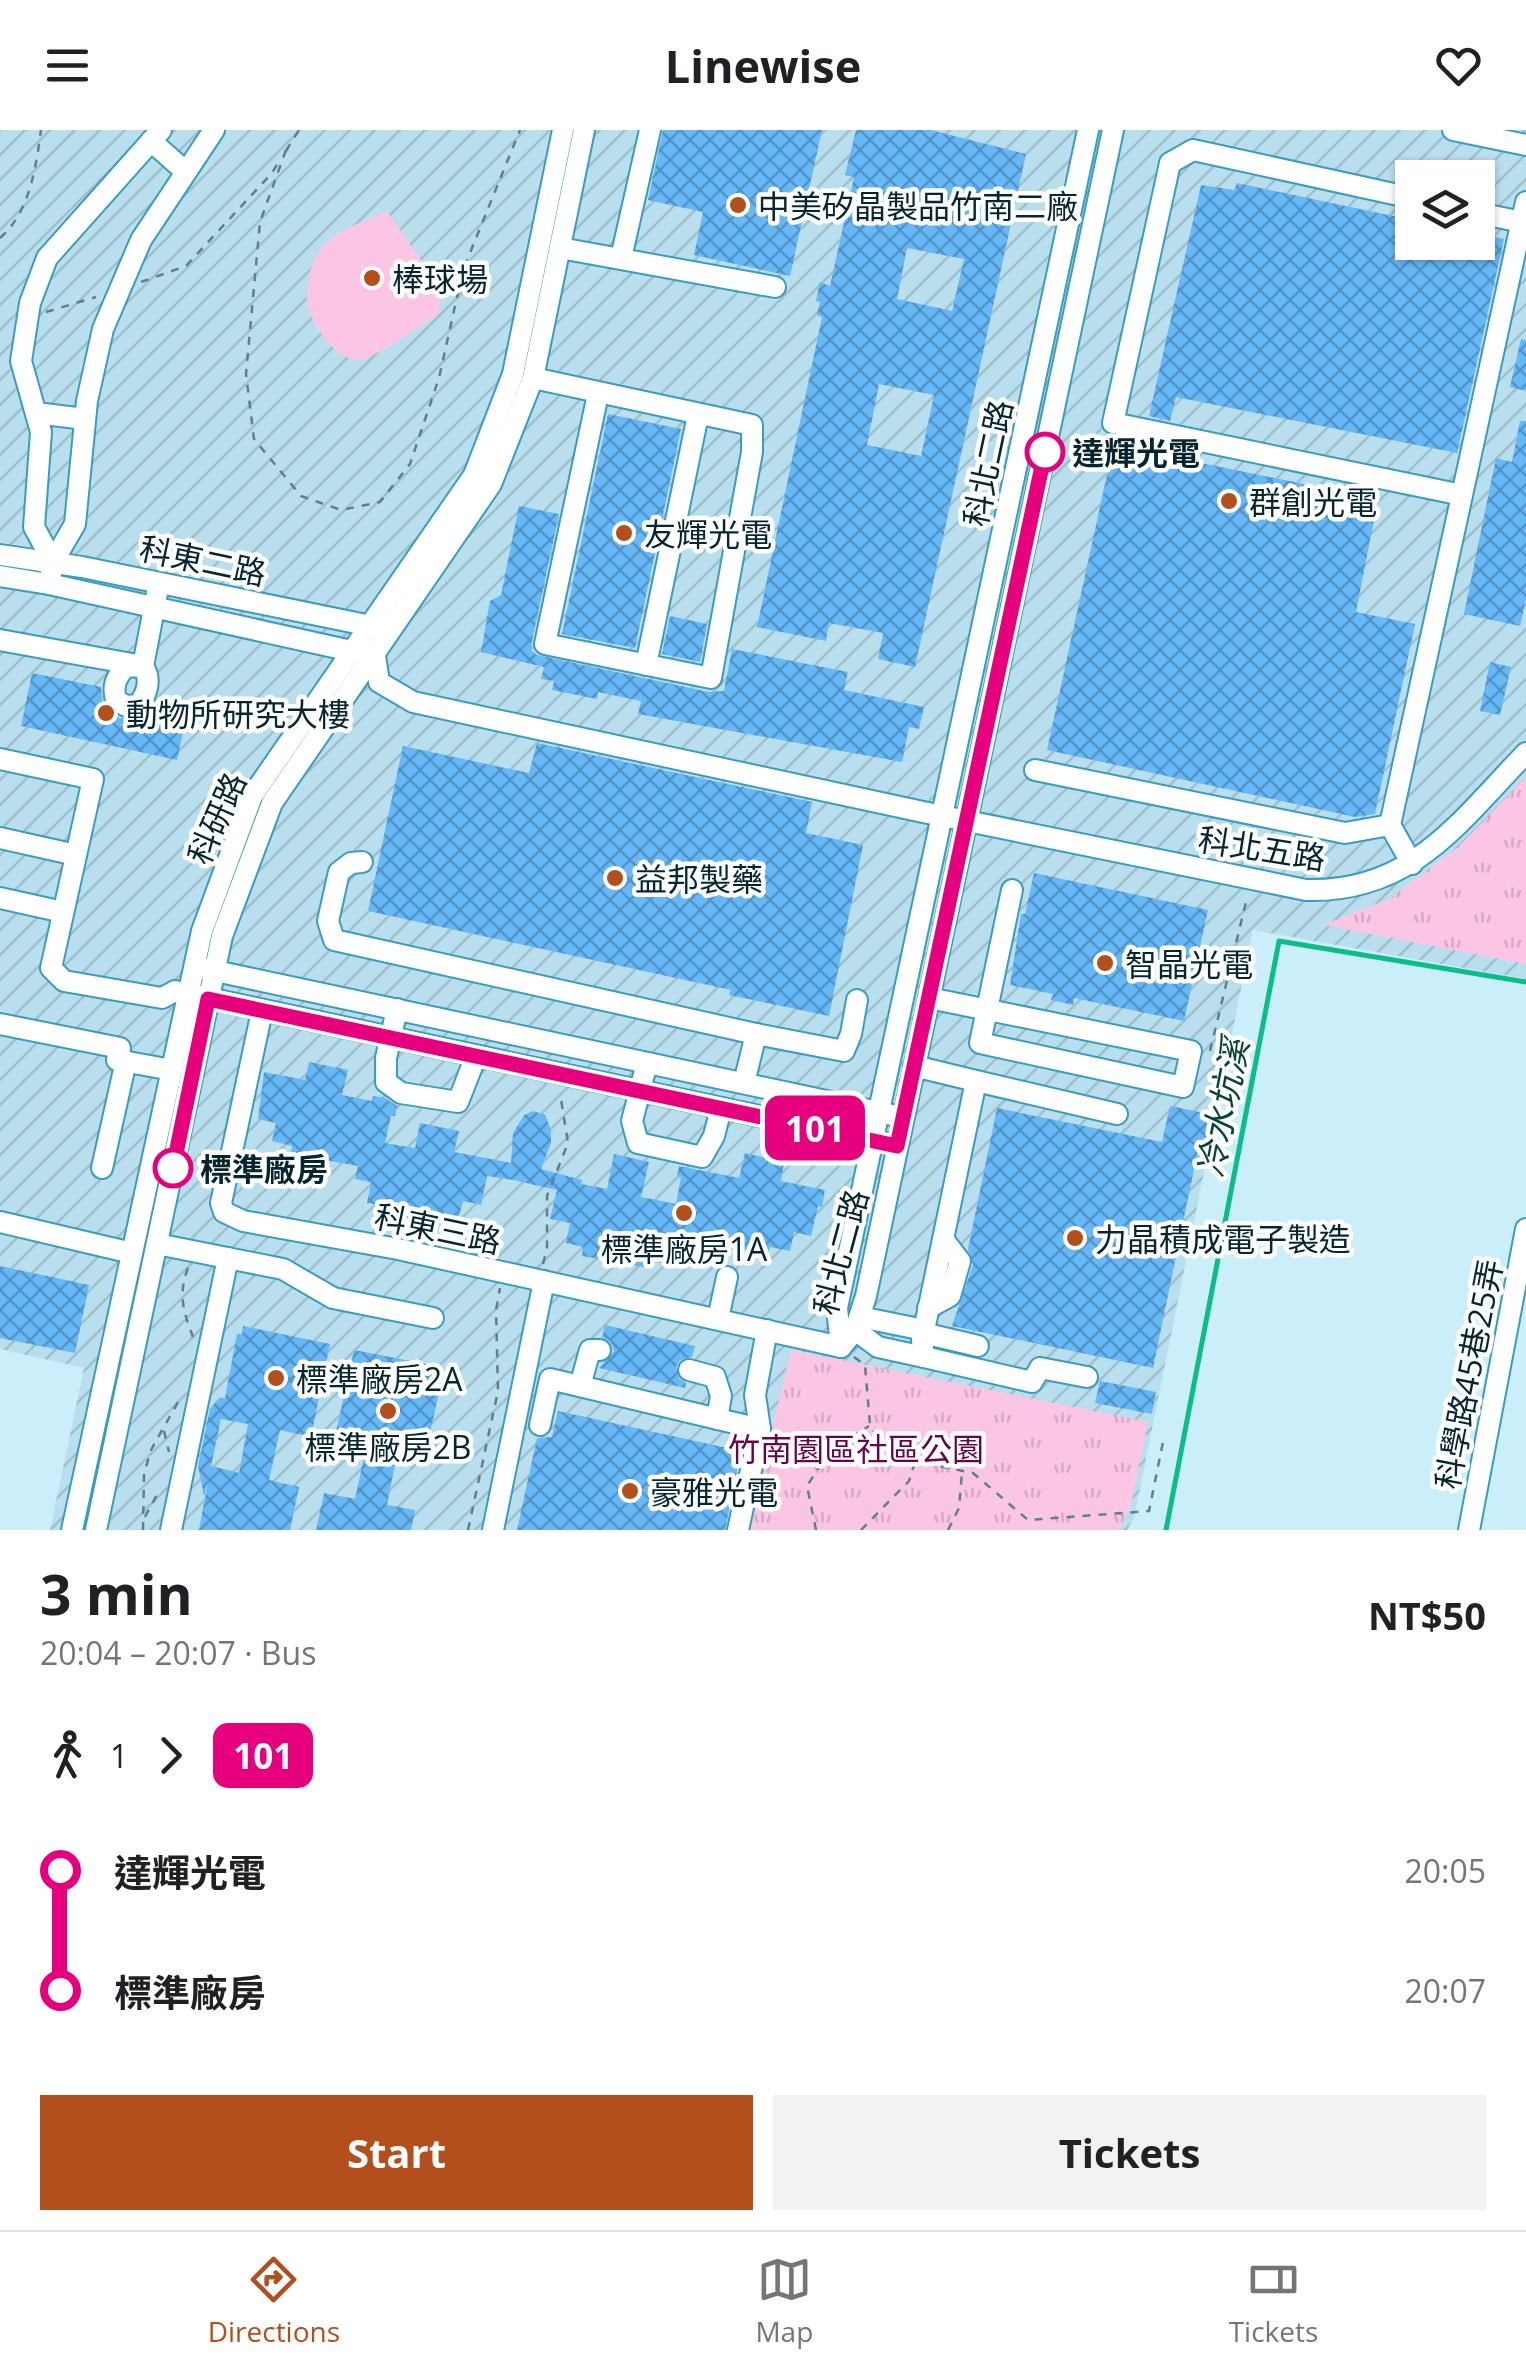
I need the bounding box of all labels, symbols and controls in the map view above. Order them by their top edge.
text: Linewise [665,35,861,96]
icon: menu [40,38,95,93]
icon: heart [1431,38,1486,93]
map controls [1395,160,1495,260]
button: layers [1395,160,1495,260]
place label: 中美矽晶製品竹南二廠 [758,184,1078,227]
marker: 中美矽晶製品竹南二廠 [727,194,749,216]
place label: 棒球場 [392,257,488,300]
marker: 棒球場 [361,267,383,289]
street label: 科北二路 [953,396,1021,530]
place label: 達輝光電 [1072,431,1200,474]
marker: 達輝光電 [1026,433,1064,471]
place label: 群創光電 [1249,480,1377,523]
marker: 群創光電 [1218,490,1240,512]
place label: 友輝光電 [644,512,772,555]
marker: 友輝光電 [613,522,635,544]
street label: 科東二路 [136,526,270,594]
place label: 動物所研究大樓 [126,692,350,735]
marker: 動物所研究大樓 [95,702,117,724]
street label: 科研路 [177,765,255,871]
street label: 科北五路 [1195,817,1329,879]
place label: 益邦製藥 [635,857,763,900]
marker: 益邦製藥 [604,867,626,889]
place label: 智晶光電 [1125,942,1253,985]
marker: 智晶光電 [1094,952,1116,974]
water label: 冷水坑溪 [1186,1030,1259,1181]
line badge: 101 [758,1096,872,1160]
text: 101 [785,1105,845,1152]
place label: 標準廠房 [200,1147,328,1190]
marker: 標準廠房 [154,1149,192,1187]
street label: 科北二路 [803,1185,877,1319]
street label: 科東三路 [371,1194,505,1262]
marker: 標準廠房1A [673,1202,695,1224]
place label: 力晶積成電子製造 [1095,1217,1351,1260]
place label: 標準廠房1A [601,1227,768,1270]
marker: 力晶積成電子製造 [1064,1227,1086,1249]
street label: 科學路45巷25弄 [1425,1255,1511,1493]
place label: 標準廠房2A [296,1357,463,1400]
marker: 標準廠房2A [265,1367,287,1389]
marker: 標準廠房2B [377,1400,399,1422]
place label: 標準廠房2B [305,1425,471,1468]
park label: 竹南園區社區公園 [728,1427,984,1470]
place label: 豪雅光電 [650,1470,778,1513]
marker: 豪雅光電 [619,1480,641,1502]
text: 3 min [40,1556,193,1631]
text: NT$50 [1368,1589,1486,1641]
text: 20:04 – 20:07 · Bus [40,1631,316,1674]
icon: walk [40,1728,95,1783]
icon: forward [143,1728,198,1783]
text: 101 [233,1732,293,1779]
text: 1 [110,1734,128,1777]
text: 達輝光電 [114,1846,266,1898]
text: 20:05 [1404,1849,1486,1892]
text: 標準廠房 [114,1966,266,2018]
text: 20:07 [1404,1969,1486,2012]
button: Start [40,2095,753,2210]
button: Tickets [773,2095,1486,2210]
tab: Directions [208,2252,340,2350]
tab: Map [755,2252,813,2350]
tab: Tickets [1229,2252,1318,2350]

